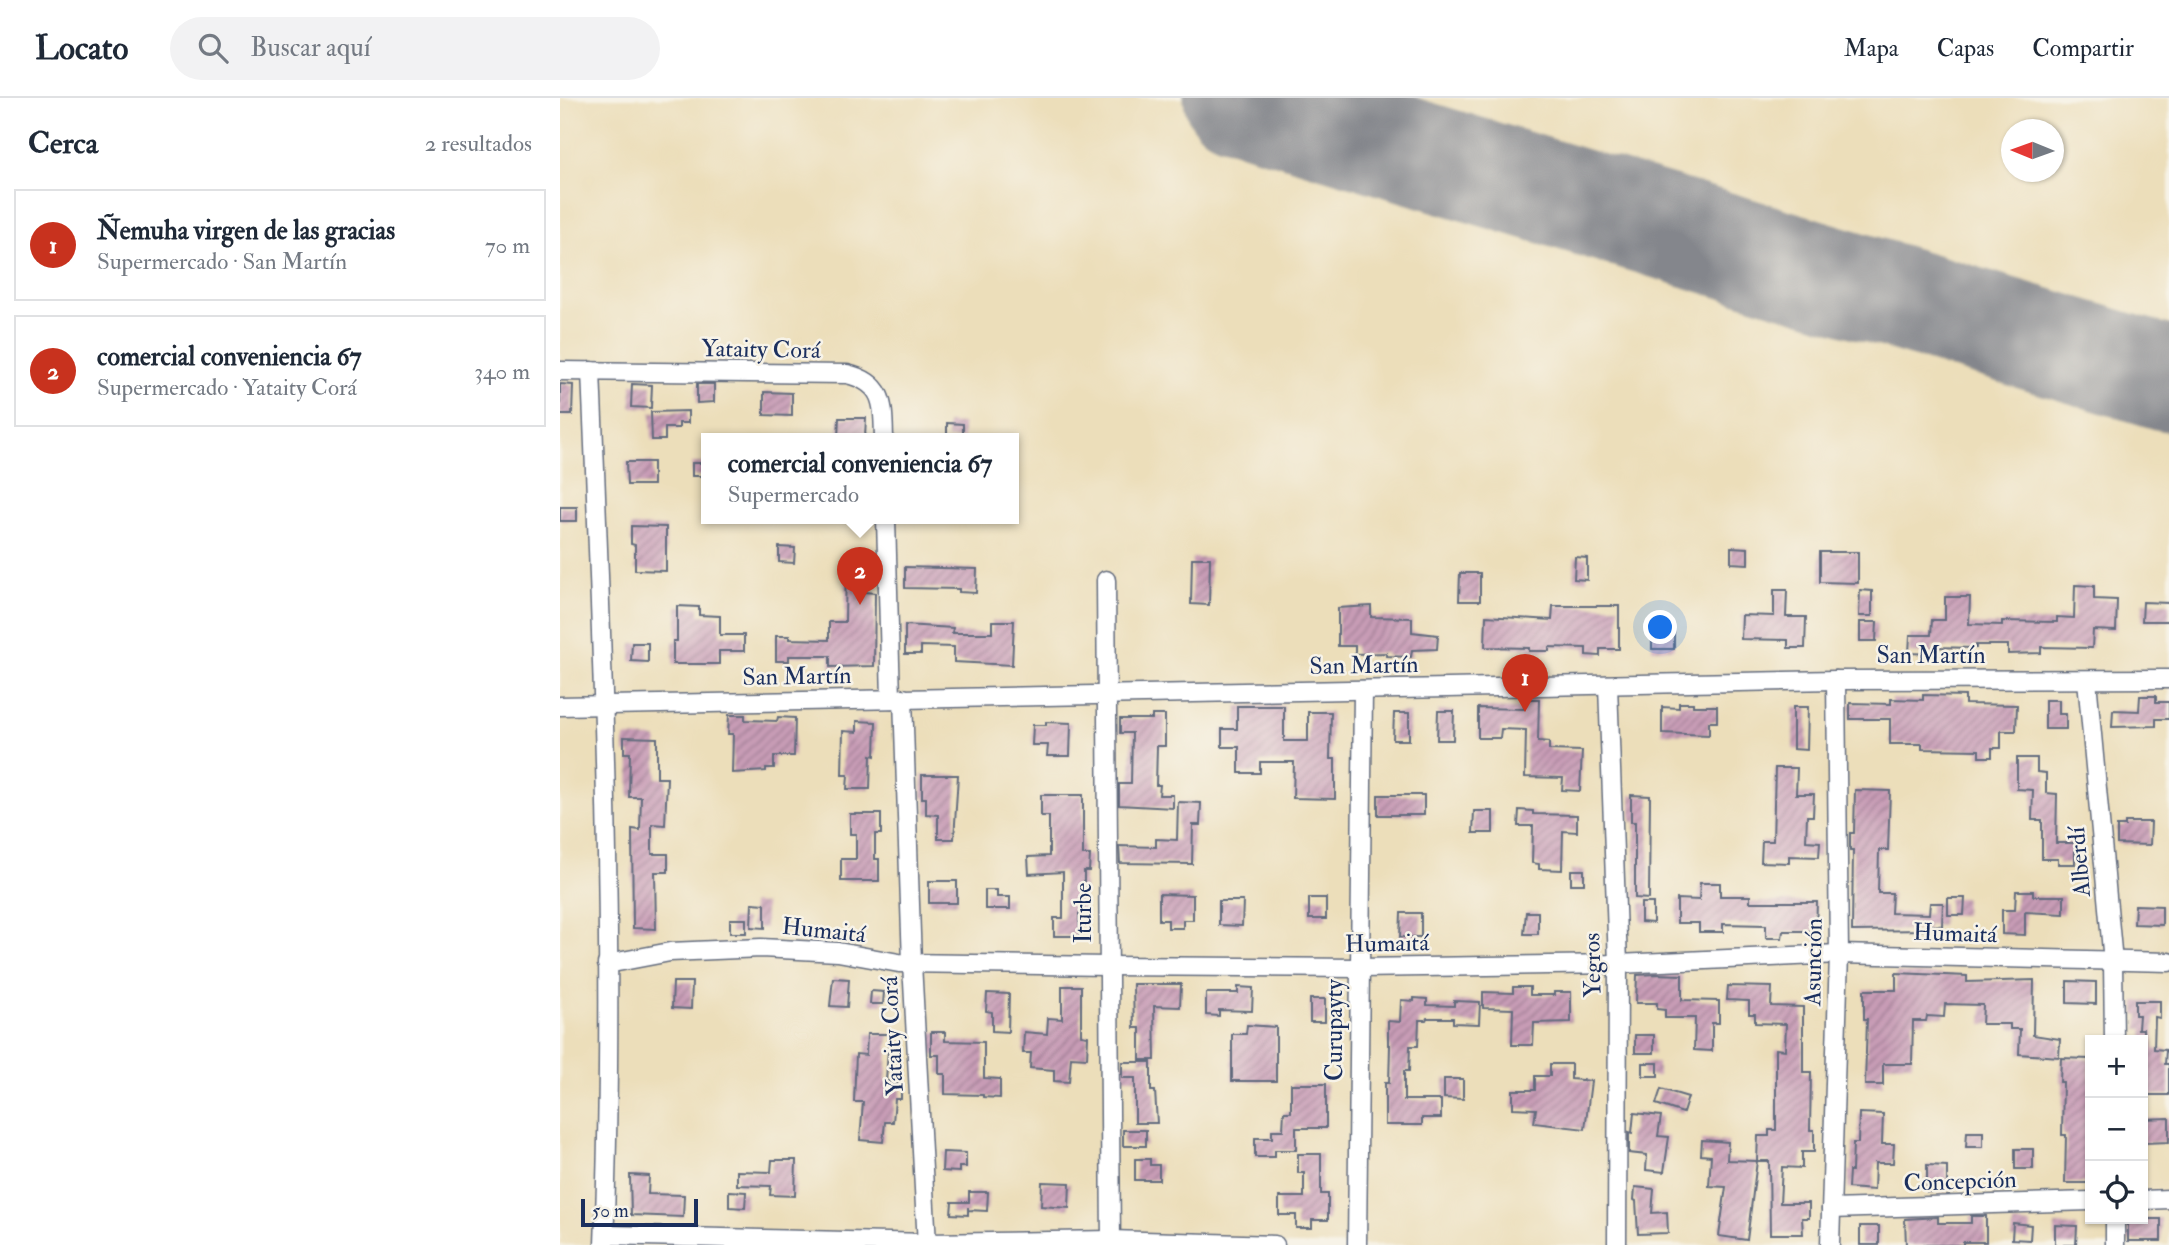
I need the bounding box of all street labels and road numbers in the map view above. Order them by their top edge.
street label: Yataity Corá [701,333,822,366]
street label: San Martín [1876,640,1986,671]
street label: San Martín [1309,649,1419,682]
street label: San Martín [742,660,852,693]
street label: Alberdí [2061,824,2098,899]
street label: Iturbe [1068,883,1099,943]
street label: Humaitá [780,911,869,950]
street label: Humaitá [1912,917,1999,950]
street label: Asunción [1797,918,1830,1007]
street label: Humaitá [1345,927,1431,960]
street label: Yegros [1576,932,1609,998]
street label: Yataity Corá [874,974,911,1096]
street label: Curupayty [1319,979,1350,1081]
street label: Concepción [1903,1164,2017,1199]

